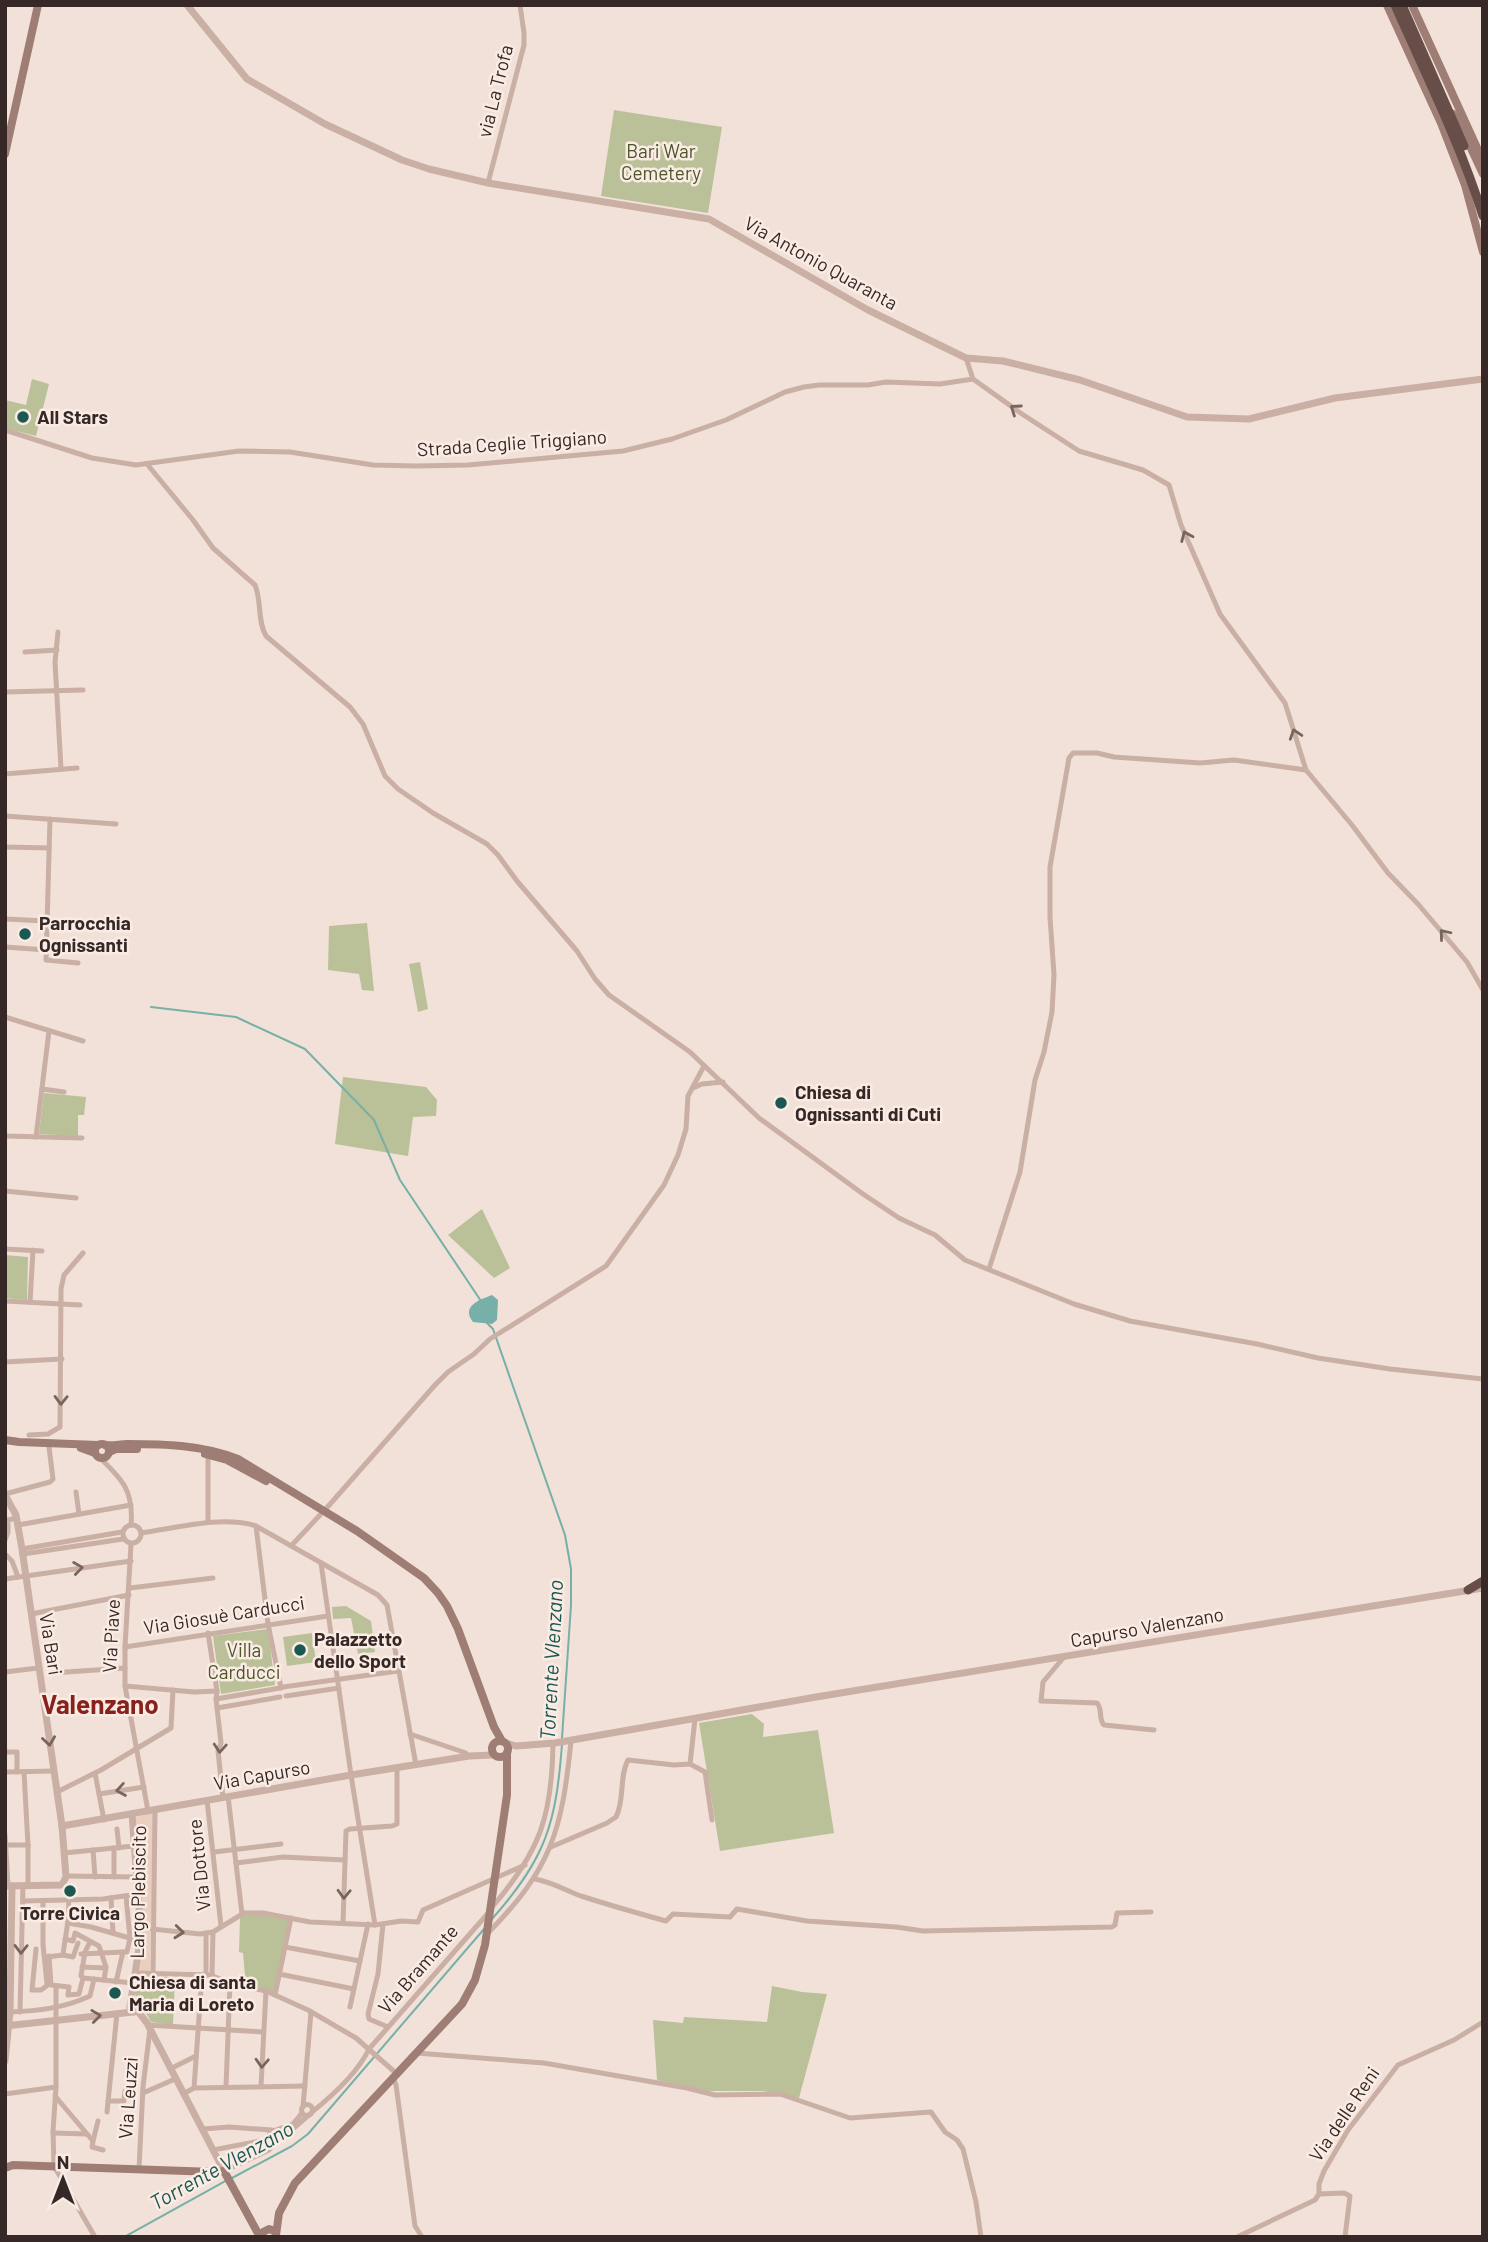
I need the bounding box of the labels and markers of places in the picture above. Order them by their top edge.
place label: All Stars [37,405,108,428]
marker: All Stars [15,409,31,425]
place label: Parrocchia Ognissanti [39,911,131,956]
marker: Parrocchia Ognissanti [17,926,33,942]
place label: Chiesa di Ognissanti di Cuti [795,1080,941,1125]
marker: Chiesa di Ognissanti di Cuti [773,1095,789,1111]
place label: Palazzetto dello Sport [314,1627,406,1672]
marker: Palazzetto dello Sport [292,1642,308,1658]
marker: Torre Civica [62,1883,78,1899]
place label: Torre Civica [20,1901,120,1924]
place label: Chiesa di santa Maria di Loreto [129,1970,256,2015]
marker: Chiesa di santa Maria di Loreto [107,1985,123,2001]

